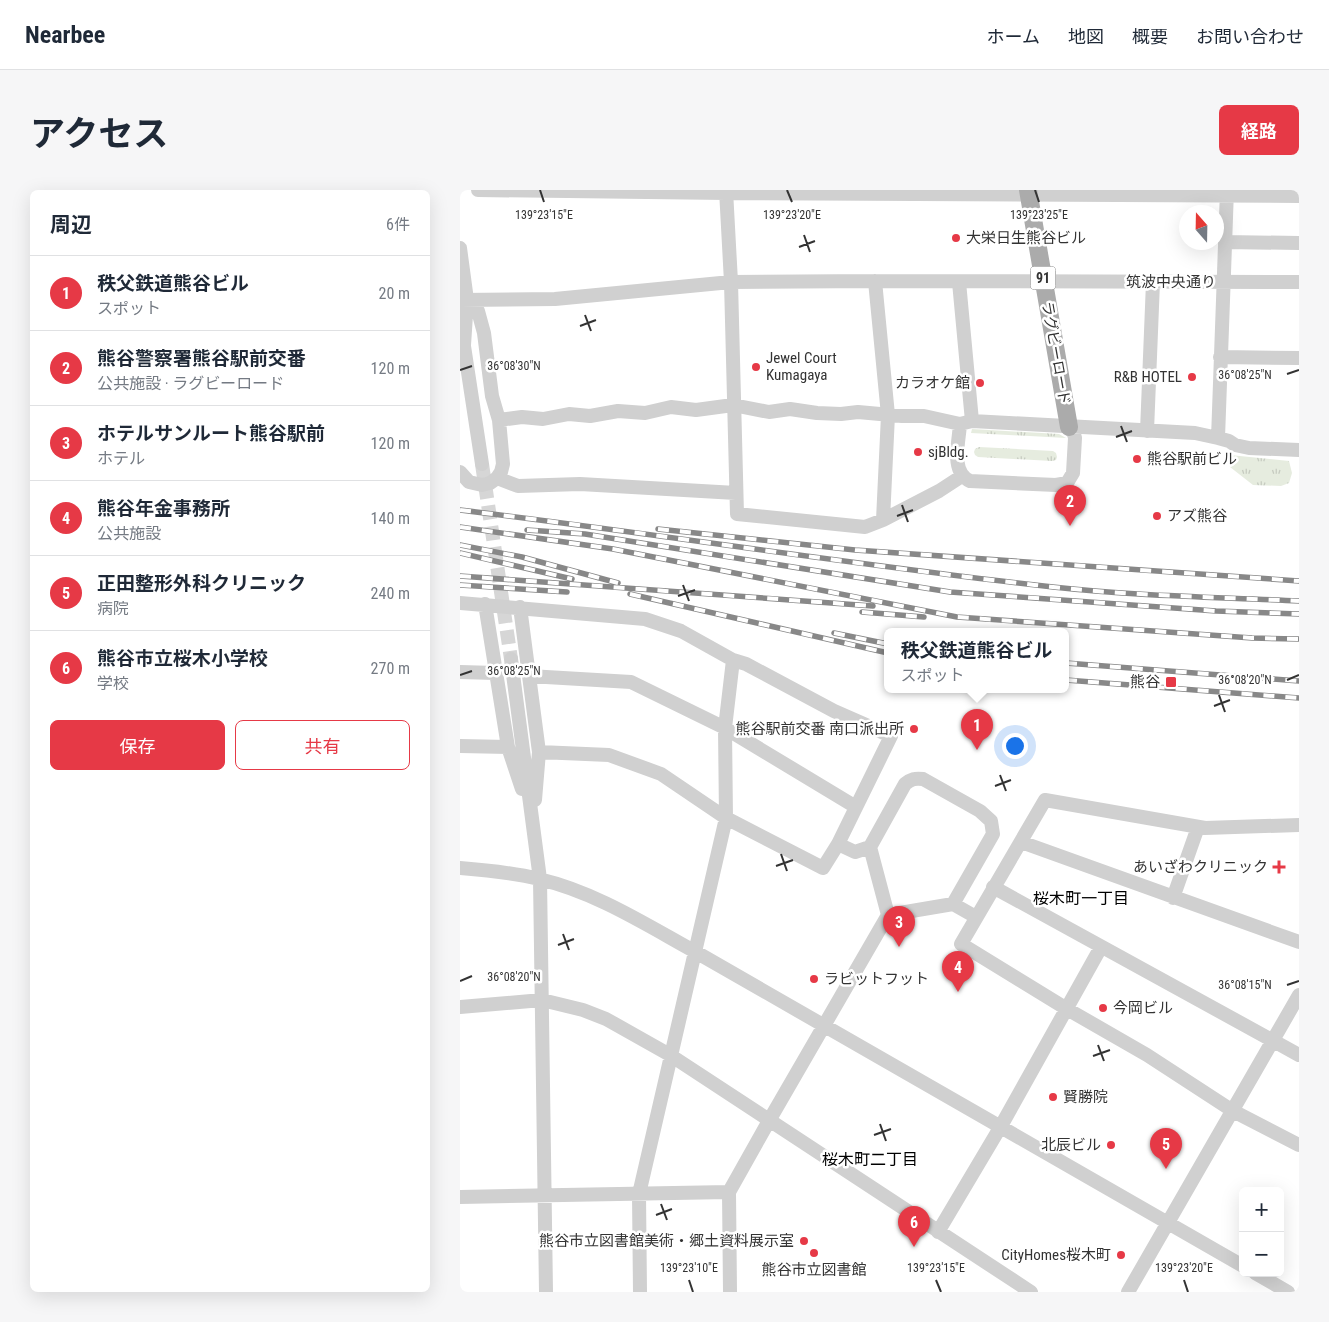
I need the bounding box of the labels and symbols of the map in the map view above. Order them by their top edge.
north arrow [1179,205,1224,250]
text: 139°23'15"E [515,208,573,222]
text: 139°23'20"E [763,208,821,222]
text: 139°23'25"E [1010,208,1068,222]
place label: 大栄日生熊谷ビル [966,229,1086,247]
marker: 大栄日生熊谷ビル [950,232,962,244]
road number: 91 [1030,266,1056,290]
street label: 筑波中央通り [1126,273,1216,291]
street label: ラグビーロード [1038,300,1074,406]
place label: Jewel Court Kumagaya [766,349,837,384]
text: 36°08'30"N [487,359,541,373]
marker: Jewel Court Kumagaya [750,361,762,373]
place label: R&B HOTEL [1114,368,1182,386]
text: 36°08'25"N [1218,368,1272,382]
marker: R&B HOTEL [1186,371,1198,383]
place label: カラオケ館 [895,374,970,392]
marker: カラオケ館 [974,377,986,389]
place label: sjBldg. [928,443,969,461]
marker: sjBldg. [912,446,924,458]
place label: 熊谷駅前ビル [1147,450,1237,468]
marker: 熊谷駅前ビル [1131,453,1143,465]
pin: 2 [1054,485,1086,526]
place label: アズ熊谷 [1167,507,1227,525]
marker: アズ熊谷 [1151,510,1163,522]
text: 36°08'25"N [487,664,541,678]
place label: 熊谷 [1130,673,1160,691]
text: 36°08'20"N [1218,673,1272,687]
marker: 熊谷 [1164,675,1178,689]
pin: 1 [961,709,993,750]
place label: 熊谷駅前交番 南口派出所 [736,720,904,738]
marker: 熊谷駅前交番 南口派出所 [908,723,920,735]
your location [1002,733,1028,759]
place label: あいざわクリニック [1133,858,1268,876]
marker: あいざわクリニック [1272,860,1286,874]
district label: 桜木町一丁目 [1033,889,1129,908]
pin: 3 [883,906,915,947]
pin: 4 [942,951,974,992]
text: 36°08'20"N [487,970,541,984]
place label: ラビットフット [824,970,929,988]
marker: ラビットフット [808,973,820,985]
text: 36°08'15"N [1218,978,1272,992]
place label: 今岡ビル [1113,999,1173,1017]
marker: 今岡ビル [1097,1002,1109,1014]
place label: 賢勝院 [1063,1088,1108,1106]
marker: 賢勝院 [1047,1091,1059,1103]
pin: 5 [1150,1128,1182,1169]
place label: 北辰ビル [1041,1136,1101,1154]
marker: 北辰ビル [1105,1139,1117,1151]
district label: 桜木町二丁目 [822,1150,918,1169]
pin: 6 [898,1206,930,1247]
place label: 熊谷市立図書館美術・郷土資料展示室 [539,1232,794,1250]
marker: 熊谷市立図書館美術・郷土資料展示室 [798,1235,810,1247]
place label: CityHomes桜木町 [1001,1246,1111,1264]
marker: 熊谷市立図書館 [808,1247,820,1259]
marker: CityHomes桜木町 [1115,1249,1127,1261]
text: 139°23'10"E [660,1261,718,1275]
place label: 熊谷市立図書館 [761,1261,867,1279]
text: 139°23'15"E [907,1261,965,1275]
text: 139°23'20"E [1155,1261,1213,1275]

